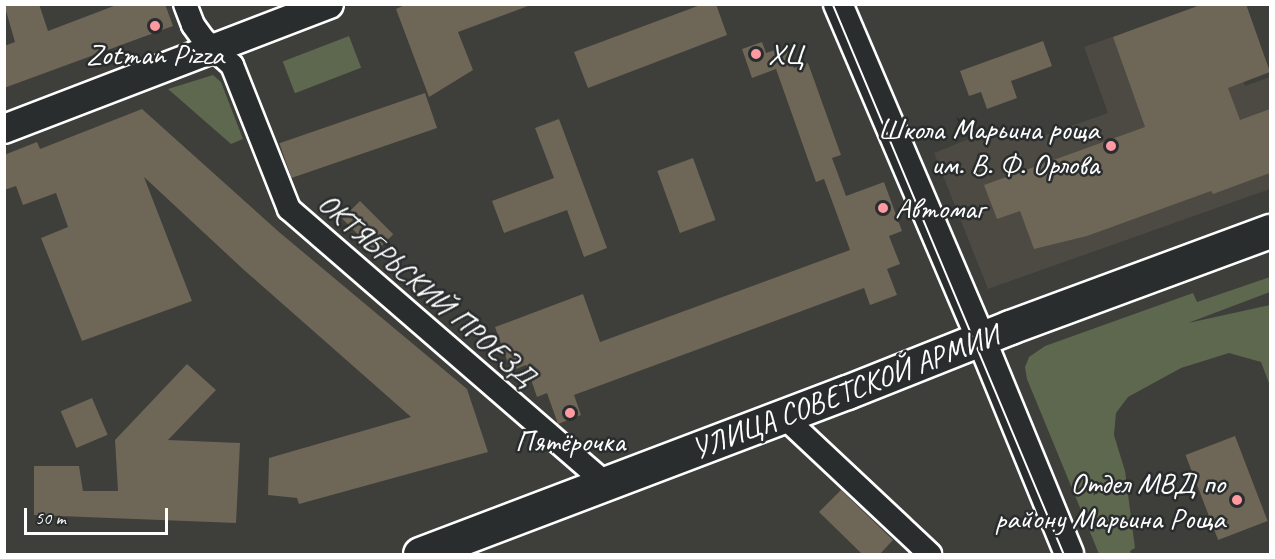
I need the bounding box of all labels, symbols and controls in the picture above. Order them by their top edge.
marker: Zotman Pizza [148,19,162,33]
place label: Zotman Pizza [86,36,224,72]
place label: ХЦ [768,36,803,72]
marker: ХЦ [749,47,763,61]
place label: Школа Марьина роща им. В. Ф. Орлова [874,111,1099,182]
marker: Школа Марьина роща им. В. Ф. Орлова [1104,139,1118,153]
street label: ОКТЯБРЬСКИЙ ПРОЕЗД [311,185,543,393]
place label: Автомаг [895,190,984,226]
marker: Автомаг [876,201,890,215]
street label: УЛИЦА СОВЕТСКОЙ АРМИИ [687,317,1003,467]
marker: Пятёрочка [563,406,577,420]
place label: Пятёрочка [515,423,625,459]
place label: Отдел МВД по району Марьина Роща [997,465,1225,536]
marker: Отдел МВД по району Марьина Роща [1230,493,1244,507]
scale bar [27,496,171,534]
text: 50 m [35,507,66,529]

